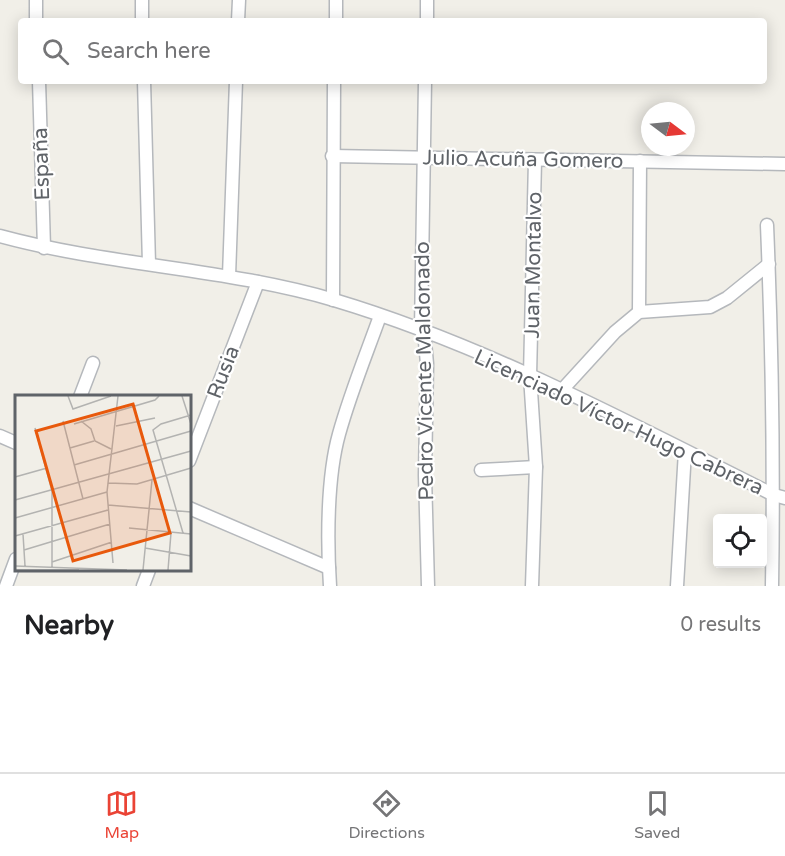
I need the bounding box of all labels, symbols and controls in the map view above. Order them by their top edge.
search box [18,18,767,84]
icon: search [39,35,72,68]
text: Search here [87,38,211,64]
north arrow [641,102,695,156]
street label: España [28,127,55,201]
street label: Julio Acuña Gomero [422,145,624,174]
street label: Juan Montalvo [520,191,547,339]
street label: Pedro Vicente Maldonado [410,241,439,501]
street label: Rusia [202,342,245,402]
street label: Licenciado Víctor Hugo Cabrera [470,344,768,501]
inset map [15,395,190,571]
map controls [713,514,767,568]
button: locate [713,514,767,568]
text: Nearby [24,610,114,641]
text: 0 results [681,613,761,637]
tab: Map [105,787,139,843]
tab: Directions [348,787,425,843]
tab: Saved [634,787,680,843]

